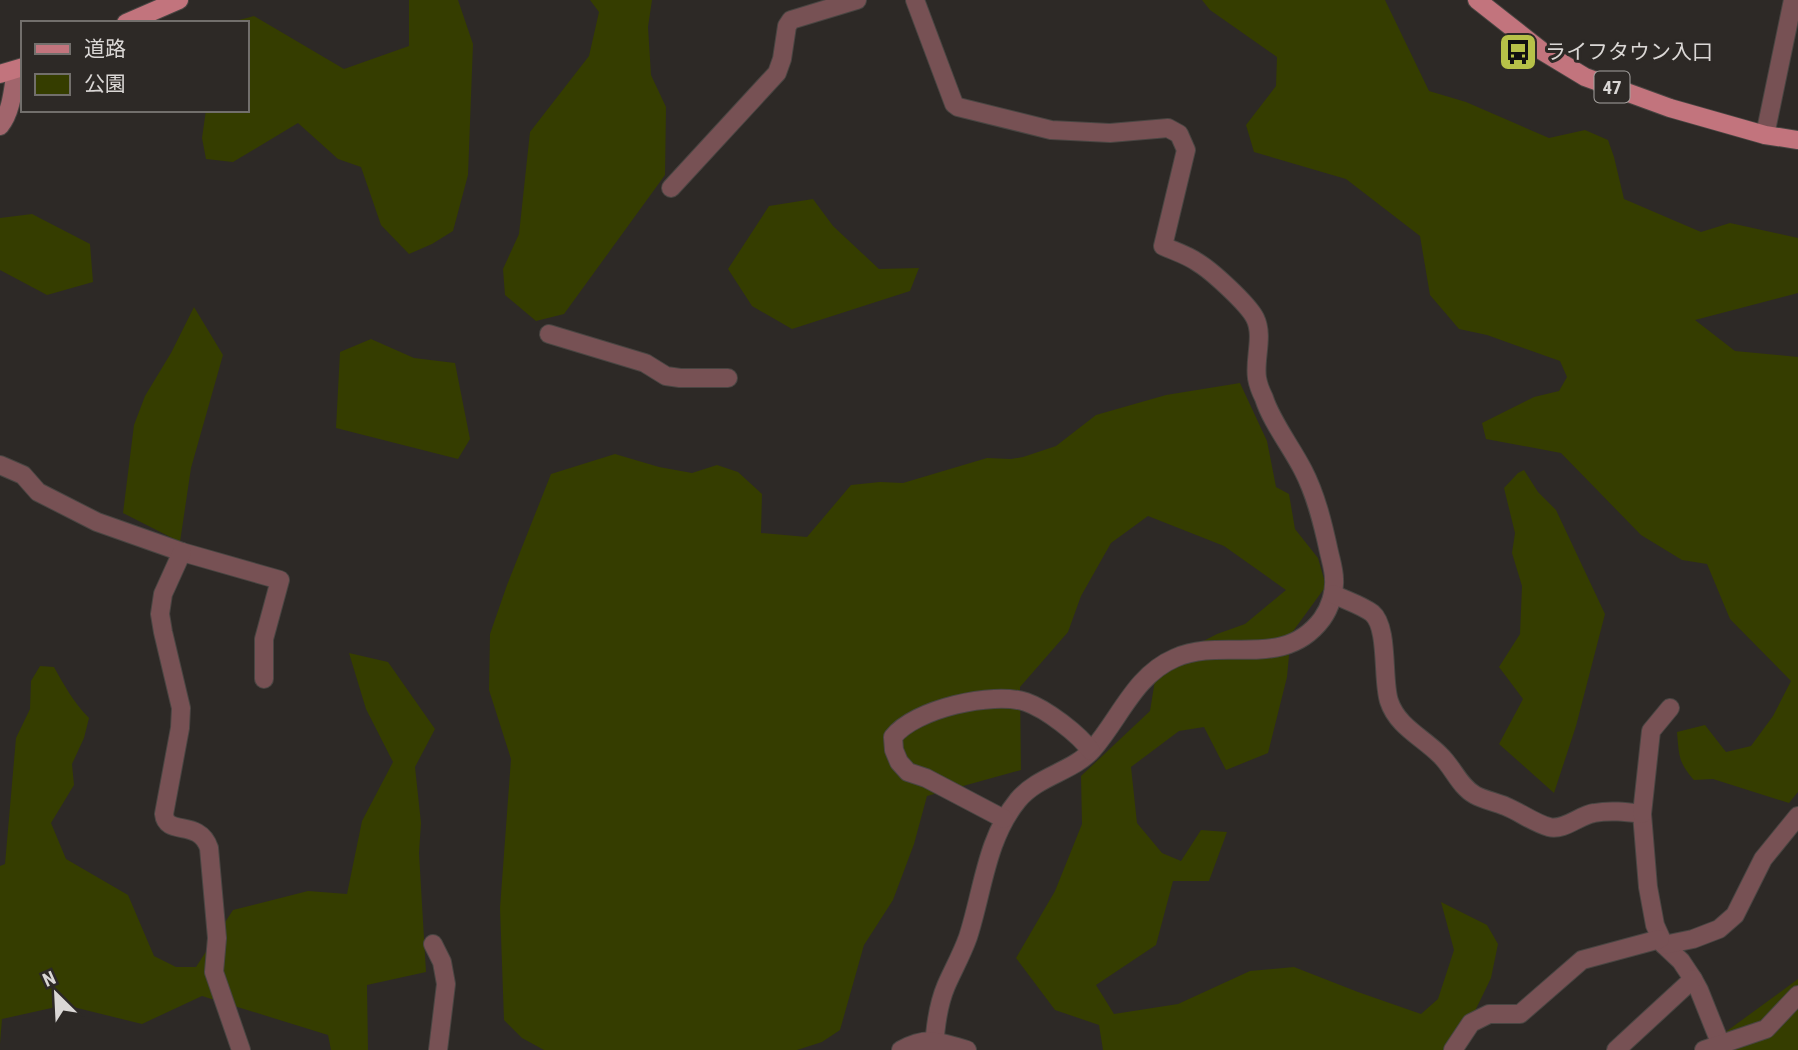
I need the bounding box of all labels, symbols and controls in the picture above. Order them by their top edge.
legend [21,21,248,112]
bus stop icon: ライフタウン入口 [1497,31,1539,73]
text: 道路 [84,37,126,61]
place label: ライフタウン入口 [1545,40,1713,64]
text: 公園 [84,72,126,96]
road number: 47 [1594,72,1630,102]
north arrow [21,959,91,1029]
text: N [39,966,59,992]

